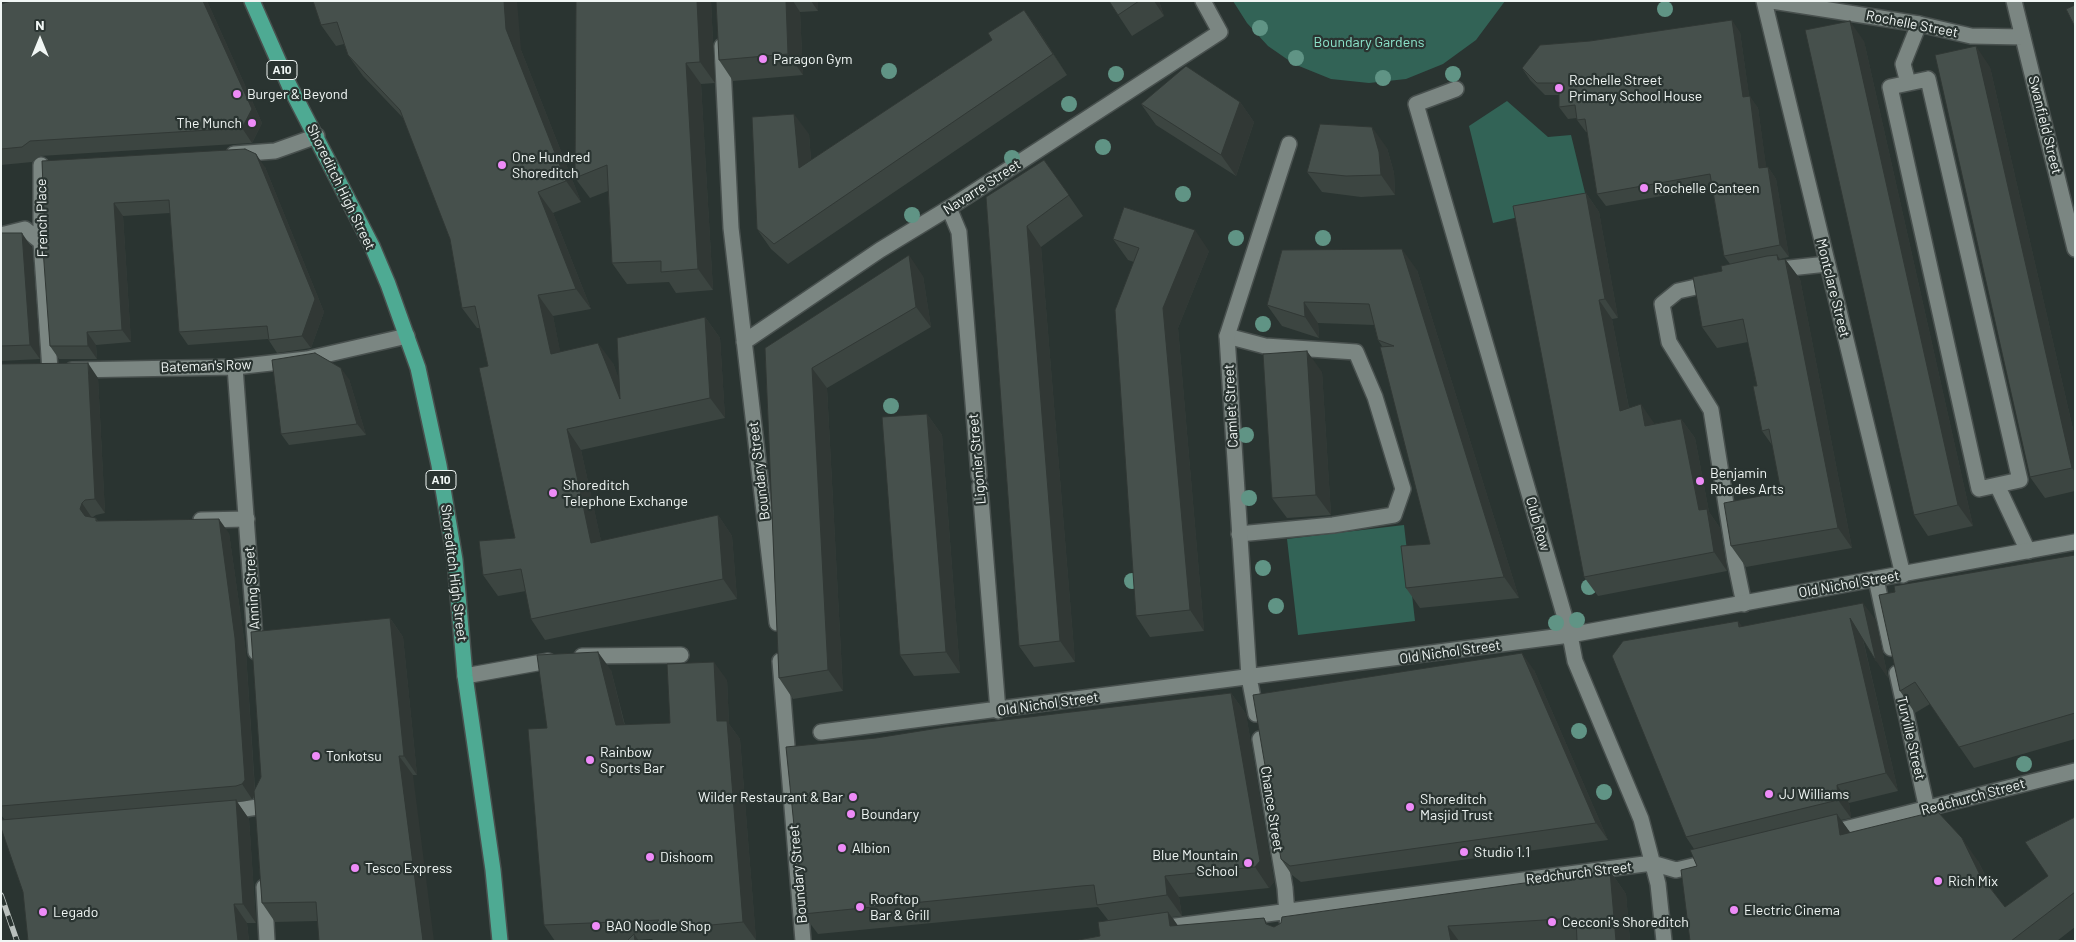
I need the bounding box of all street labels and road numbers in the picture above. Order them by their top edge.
street label: Rochelle Street [1865,7,1959,41]
road number: A10 [267,60,297,80]
street label: Swanfield Street [2025,74,2065,176]
street label: Shoreditch High Street [303,121,379,253]
street label: Navarre Street [940,156,1024,218]
street label: French Place [33,179,51,257]
street label: Montclare Street [1813,237,1853,339]
street label: Bateman's Row [160,356,252,376]
street label: Camlet Street [1220,364,1242,448]
street label: Ligonier Street [965,413,989,505]
street label: Boundary Street [745,421,773,521]
road number: A10 [426,470,456,490]
street label: Club Row [1522,495,1554,553]
street label: Shoreditch High Street [437,503,471,643]
street label: Anning Street [241,546,263,630]
street label: Old Nichol Street [1797,567,1901,601]
street label: Old Nichol Street [1398,637,1502,667]
street label: Old Nichol Street [996,689,1100,719]
street label: Turville Street [1893,694,1929,782]
street label: Chance Street [1257,765,1287,853]
street label: Redchurch Street [1919,775,2027,819]
street label: Boundary Street [785,824,811,924]
street label: Redchurch Street [1525,858,1633,888]

